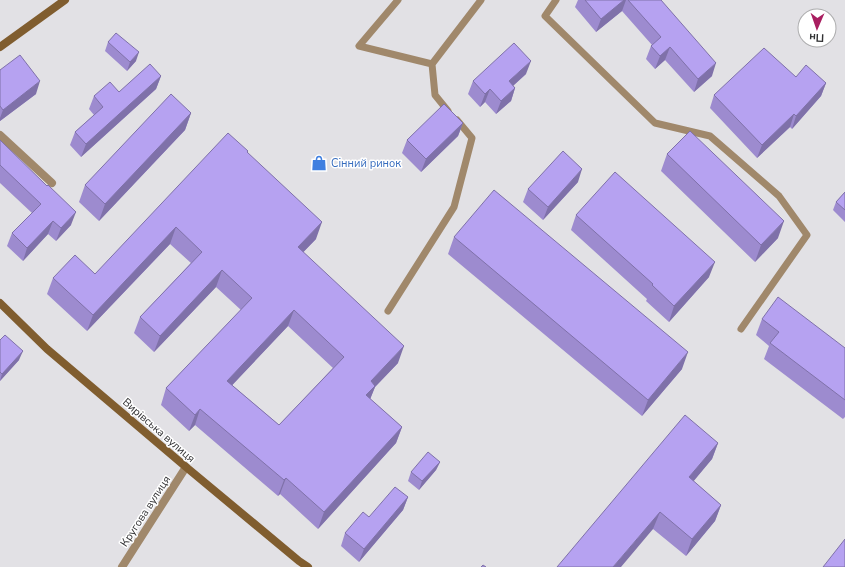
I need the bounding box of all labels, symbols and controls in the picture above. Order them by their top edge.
north arrow [797,8,837,48]
text: Пн [809,30,824,45]
shop icon: Сінний ринок [310,154,328,172]
place label: Сінний ринок [331,156,401,171]
street label: Вирівська вулиця [119,395,198,466]
street label: Кругова вулиця [117,473,174,550]

